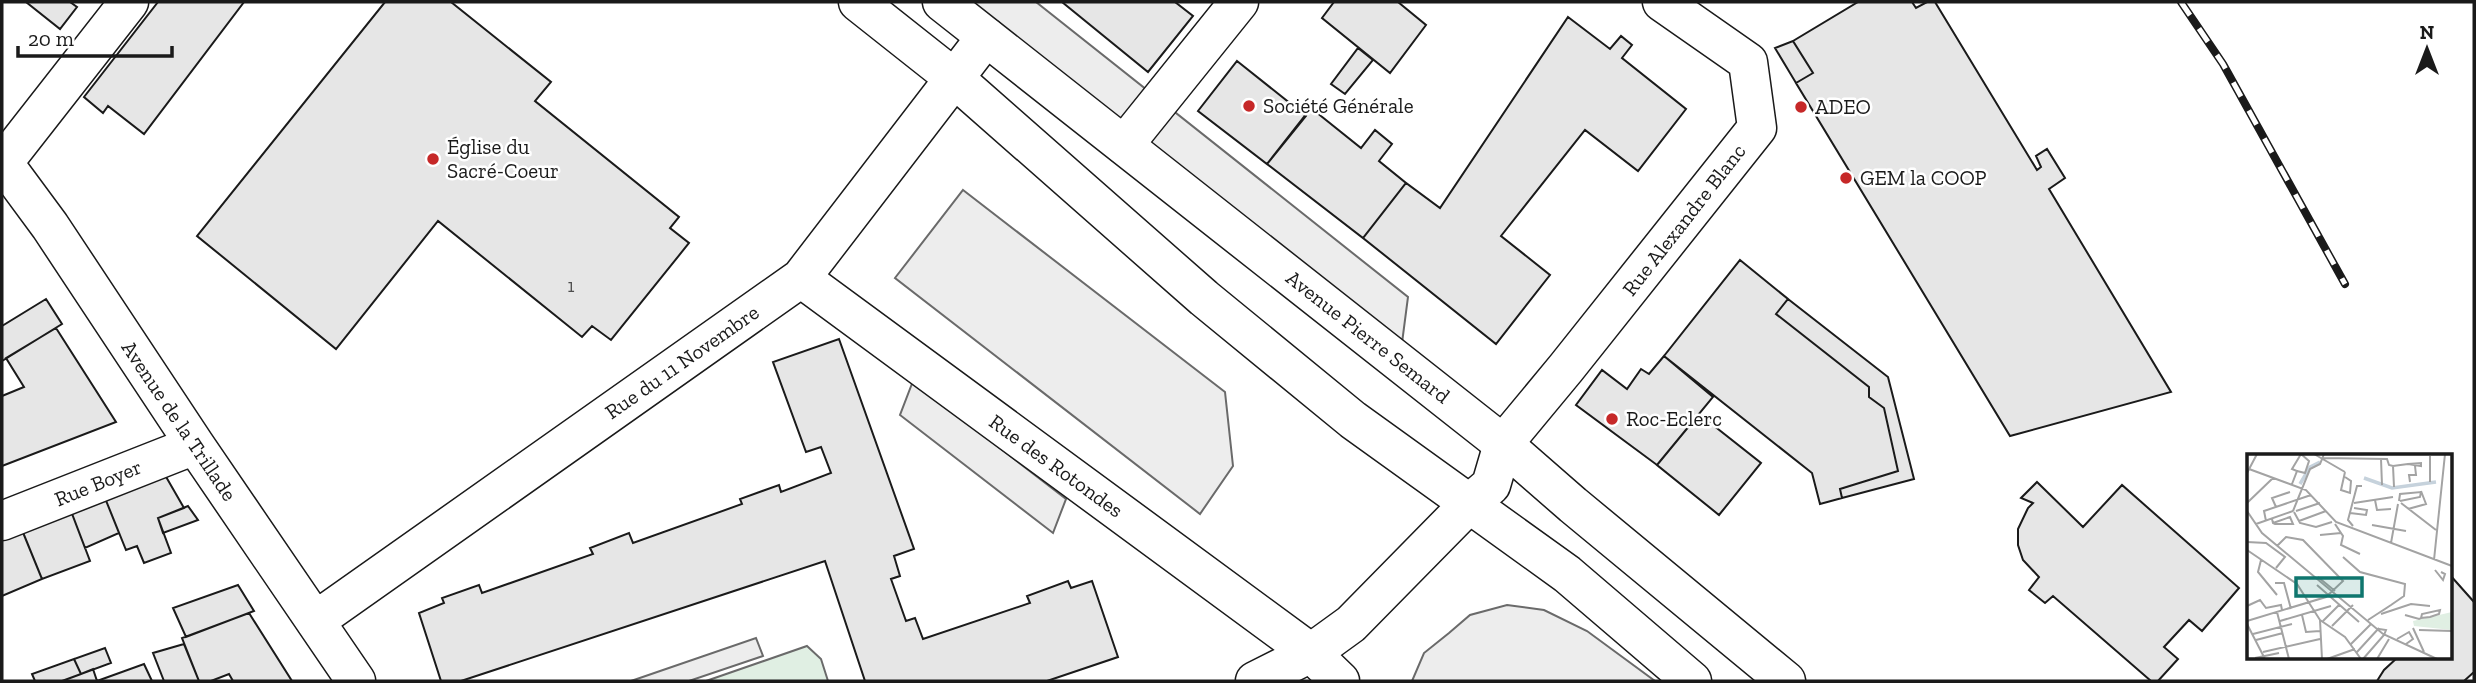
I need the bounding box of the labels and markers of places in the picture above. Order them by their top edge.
place label: Société Générale [1263,93,1414,118]
place label: ADEO [1815,94,1871,119]
marker: Société Générale [1241,98,1257,114]
marker: ADEO [1793,99,1809,115]
place label: Église du Sacré-Coeur [447,134,559,183]
marker: Église du Sacré-Coeur [425,151,441,167]
place label: GEM la COOP [1860,165,1987,190]
marker: GEM la COOP [1838,170,1854,186]
place label: Roc-Eclerc [1626,406,1722,431]
marker: Roc-Eclerc [1604,411,1620,427]

